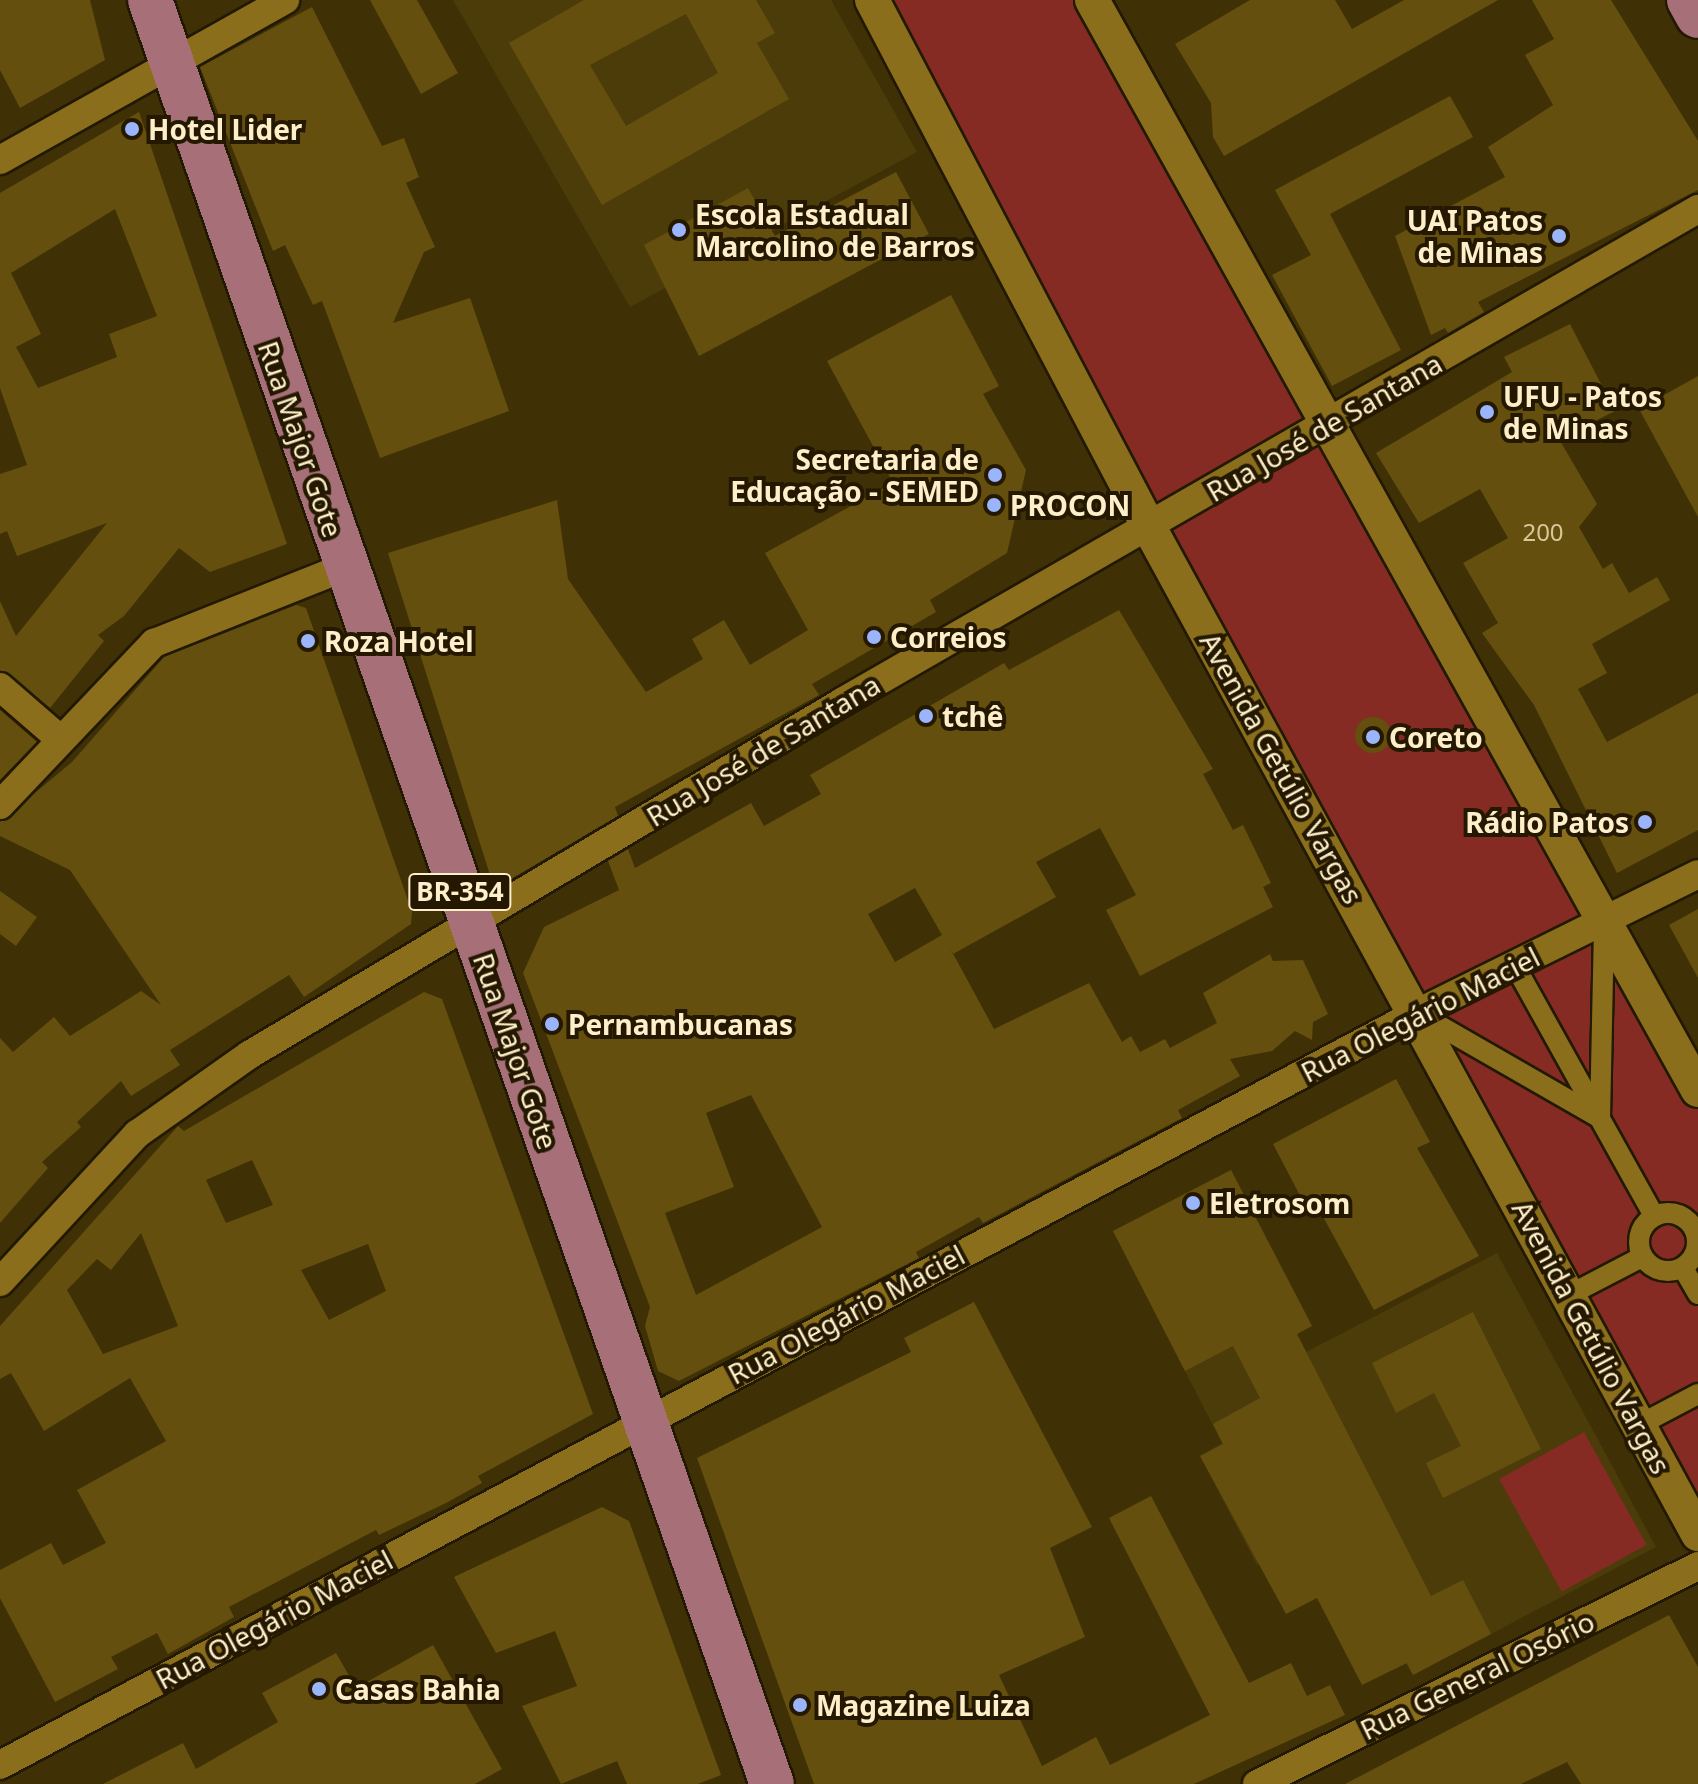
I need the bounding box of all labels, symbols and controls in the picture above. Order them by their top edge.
place label: Hotel Lider [148,112,302,146]
marker: Hotel Lider [123,120,141,138]
place label: Escola Estadual Marcolino de Barros [695,197,975,263]
place label: UAI Patos de Minas [1407,203,1543,269]
marker: Escola Estadual Marcolino de Barros [670,221,688,239]
marker: UAI Patos de Minas [1550,227,1568,245]
street label: Rua Major Gote [252,337,350,541]
street label: Rua José de Santana [1200,346,1448,508]
place label: UFU - Patos de Minas [1503,379,1662,445]
marker: UFU - Patos de Minas [1478,403,1496,421]
place label: Secretaria de Educação - SEMED [730,442,979,508]
marker: Secretaria de Educação - SEMED [986,466,1004,484]
place label: PROCON [1010,488,1130,522]
marker: PROCON [985,496,1003,514]
house number: 200 [1522,518,1564,546]
place label: Correios [890,620,1007,654]
place label: Roza Hotel [324,624,474,658]
street label: Avenida Getúlio Vargas [1194,627,1370,909]
marker: Correios [865,628,883,646]
marker: Roza Hotel [299,632,317,650]
street label: Rua José de Santana [640,667,886,833]
place label: tchê [942,699,1004,733]
marker: tchê [917,707,935,725]
place label: Coreto [1389,720,1483,754]
marker: Coreto [1364,728,1382,746]
place label: Rádio Patos [1465,805,1629,839]
marker: Rádio Patos [1636,813,1654,831]
road number: BR-354 [408,870,512,914]
street label: Rua Olegário Maciel [1295,939,1545,1089]
street label: Rua Major Gote [467,949,565,1153]
place label: Pernambucanas [568,1007,793,1041]
marker: Pernambucanas [543,1015,561,1033]
place label: Eletrosom [1209,1186,1350,1220]
marker: Eletrosom [1184,1194,1202,1212]
street label: Avenida Getúlio Vargas [1506,1195,1678,1479]
street label: Rua Olegário Maciel [722,1237,970,1391]
street label: Rua Olegário Maciel [150,1542,398,1696]
street label: Rua General Osório [1355,1604,1599,1746]
place label: Casas Bahia [335,1672,501,1706]
marker: Casas Bahia [310,1680,328,1698]
place label: Magazine Luiza [816,1688,1031,1722]
marker: Magazine Luiza [791,1696,809,1714]

